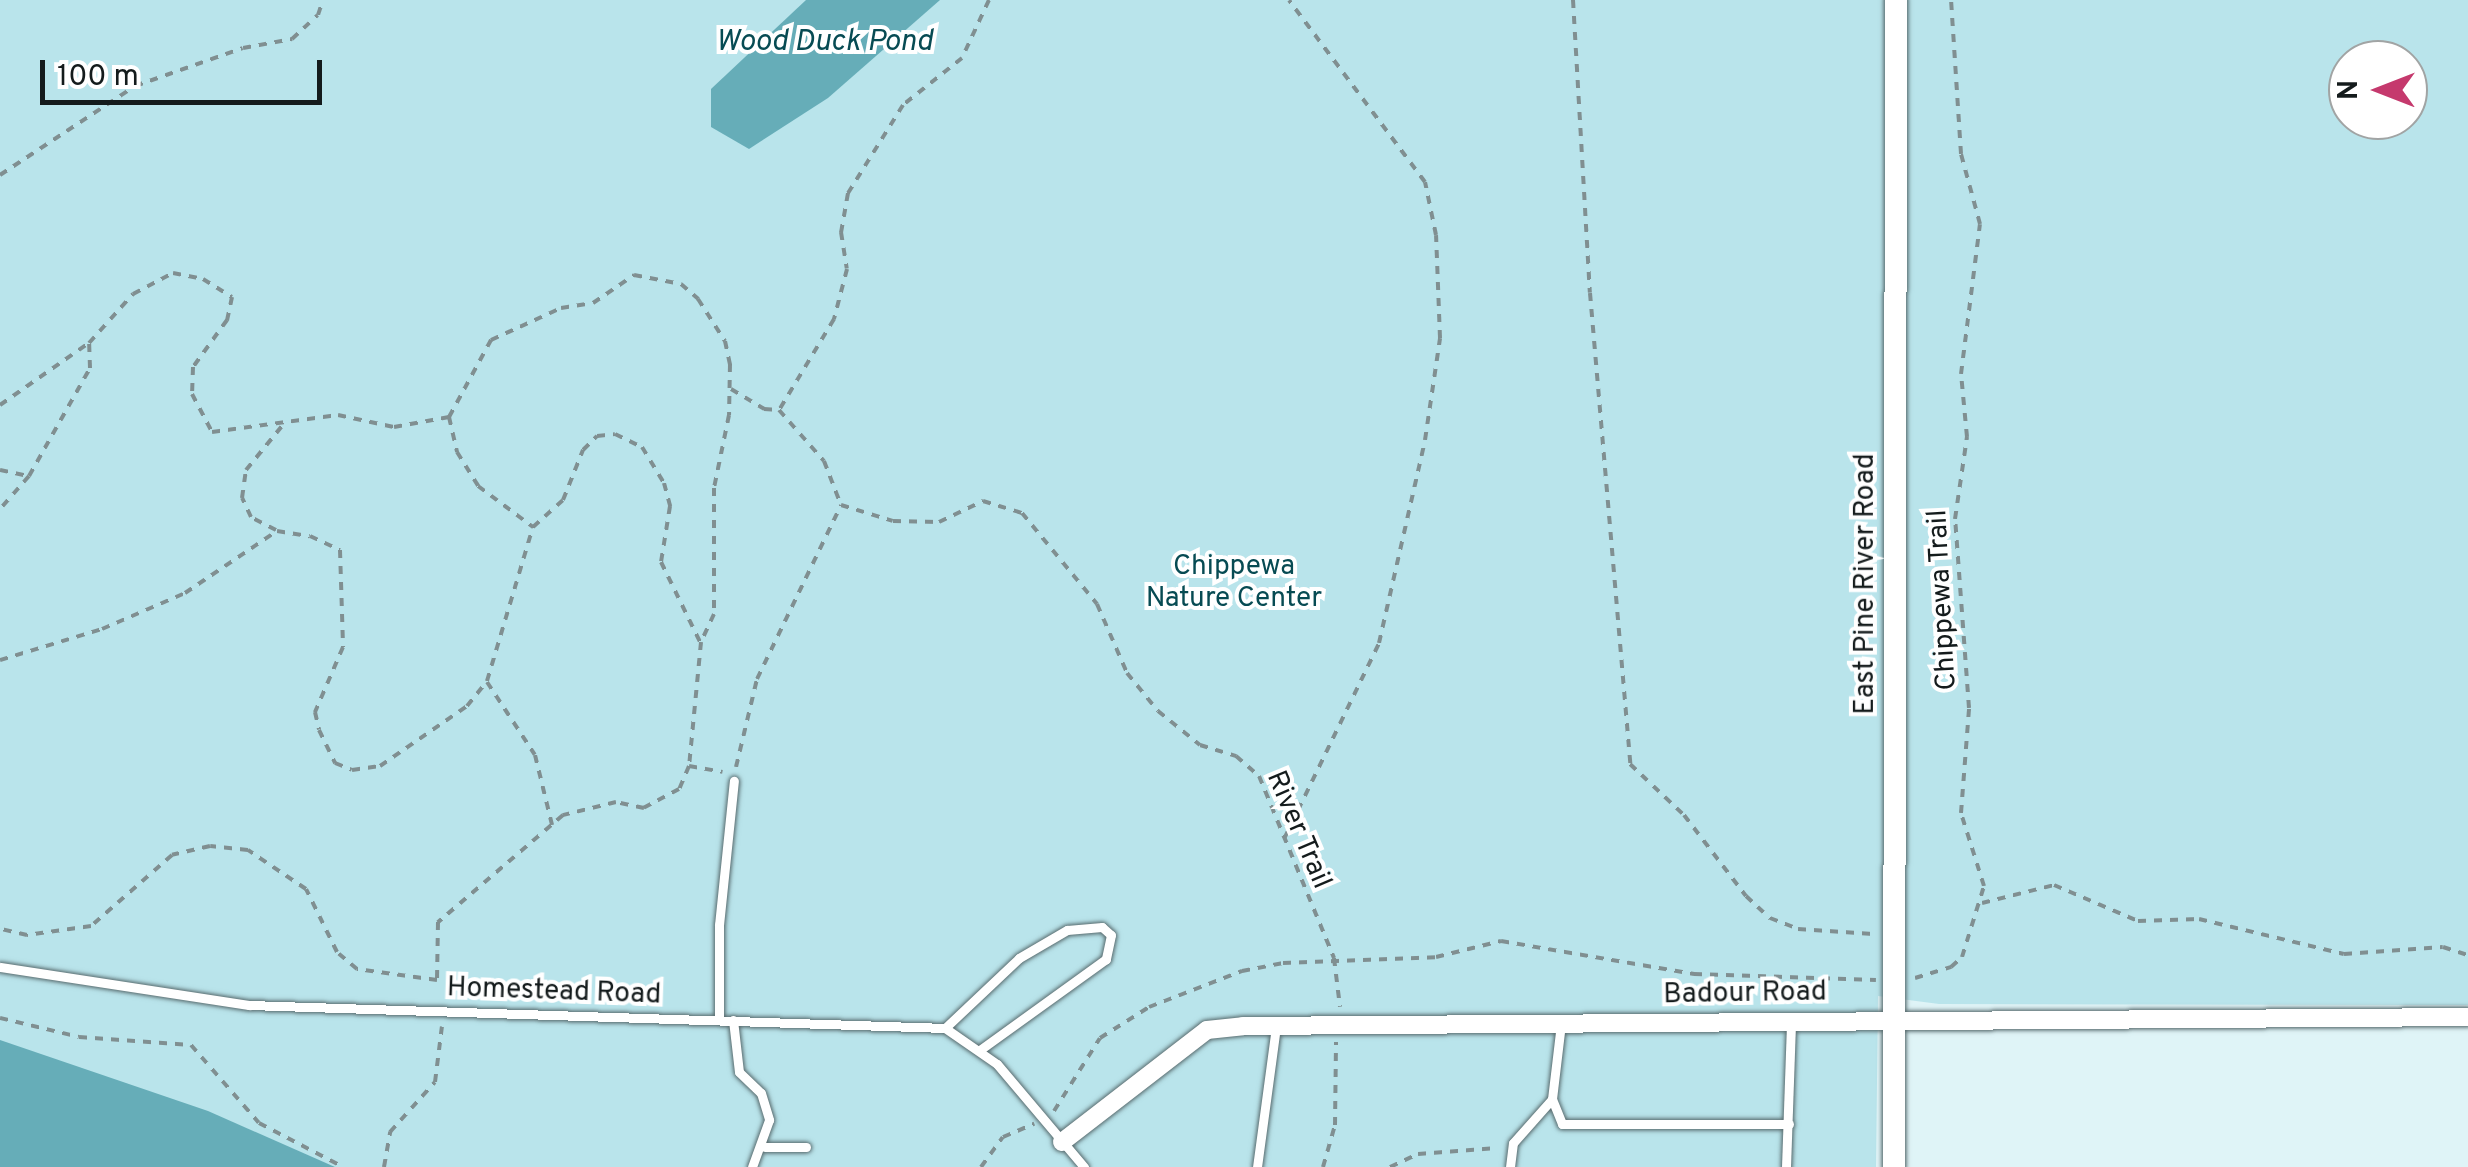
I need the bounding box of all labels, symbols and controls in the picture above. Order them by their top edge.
water label: Wood Duck Pond [716,25,932,61]
scale bar [45,40,328,102]
north arrow [2328,40,2428,140]
text: 100 m [57,59,139,96]
text: N [2332,80,2368,100]
street label: East Pine River Road [1849,453,1883,715]
street label: Chippewa Trail [1921,508,1965,692]
park label: Chippewa Nature Center [1146,550,1322,616]
street label: River Trail [1258,765,1338,895]
street label: Homestead Road [446,971,662,1013]
street label: Badour Road [1663,976,1827,1012]

